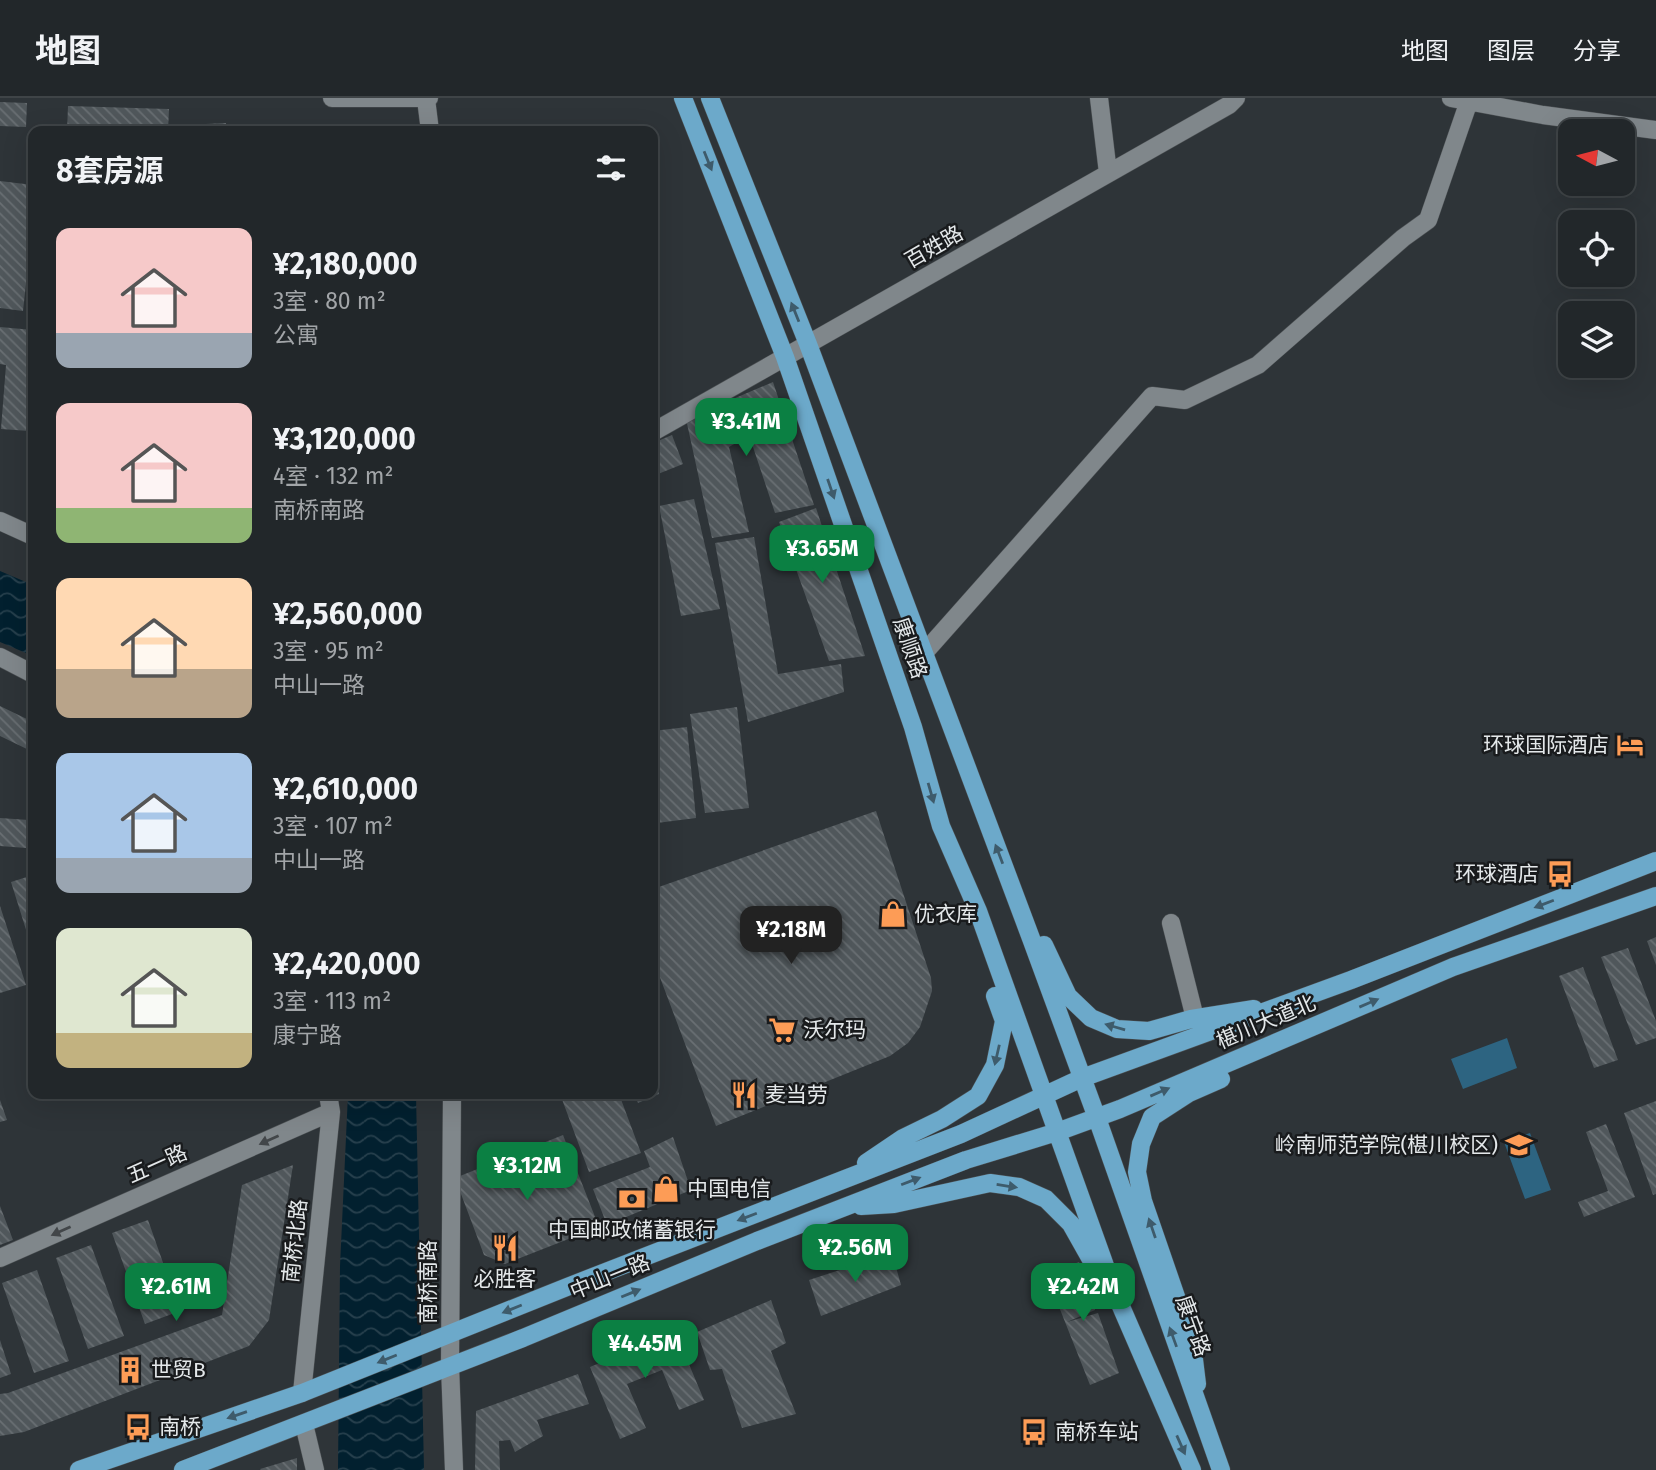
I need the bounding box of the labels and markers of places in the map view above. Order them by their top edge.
pin: ¥3.41M [689,398,803,458]
pin: ¥3.65M [765,526,879,585]
hotel icon: 环球国际酒店 [1615,730,1645,760]
place label: 环球国际酒店 [1483,732,1609,758]
bus stop icon: 环球酒店 [1545,859,1575,889]
place label: 环球酒店 [1455,861,1539,887]
shop icon: 优衣库 [878,899,908,929]
place label: 优衣库 [914,901,977,927]
pin: ¥2.18M [734,906,848,966]
supermarket icon: 沃尔玛 [767,1015,797,1045]
place label: 沃尔玛 [803,1017,866,1043]
restaurant icon: 麦当劳 [729,1080,759,1110]
place label: 麦当劳 [765,1082,828,1108]
school or university icon: 岭南师范学院(椹川校区) [1504,1130,1534,1160]
place label: 岭南师范学院(椹川校区) [1274,1132,1498,1158]
pin: ¥3.12M [470,1142,584,1202]
shop icon: 中国电信 [651,1174,681,1204]
place label: 中国电信 [687,1176,771,1202]
bank icon: 中国邮政储蓄银行 [617,1184,647,1214]
place label: 中国邮政储蓄银行 [548,1217,716,1243]
pin: ¥2.56M [798,1224,912,1284]
restaurant icon: 必胜客 [490,1233,520,1263]
pin: ¥2.61M [119,1264,233,1323]
pin: ¥2.42M [1026,1264,1140,1323]
place label: 必胜客 [474,1266,537,1292]
pin: ¥4.45M [588,1320,702,1380]
building icon: 世贸B [115,1355,145,1385]
place label: 世贸B [151,1357,206,1383]
bus stop icon: 南桥 [123,1412,153,1442]
place label: 南桥 [159,1414,201,1440]
bus stop icon: 南桥车站 [1019,1417,1049,1447]
place label: 南桥车站 [1055,1419,1139,1445]

